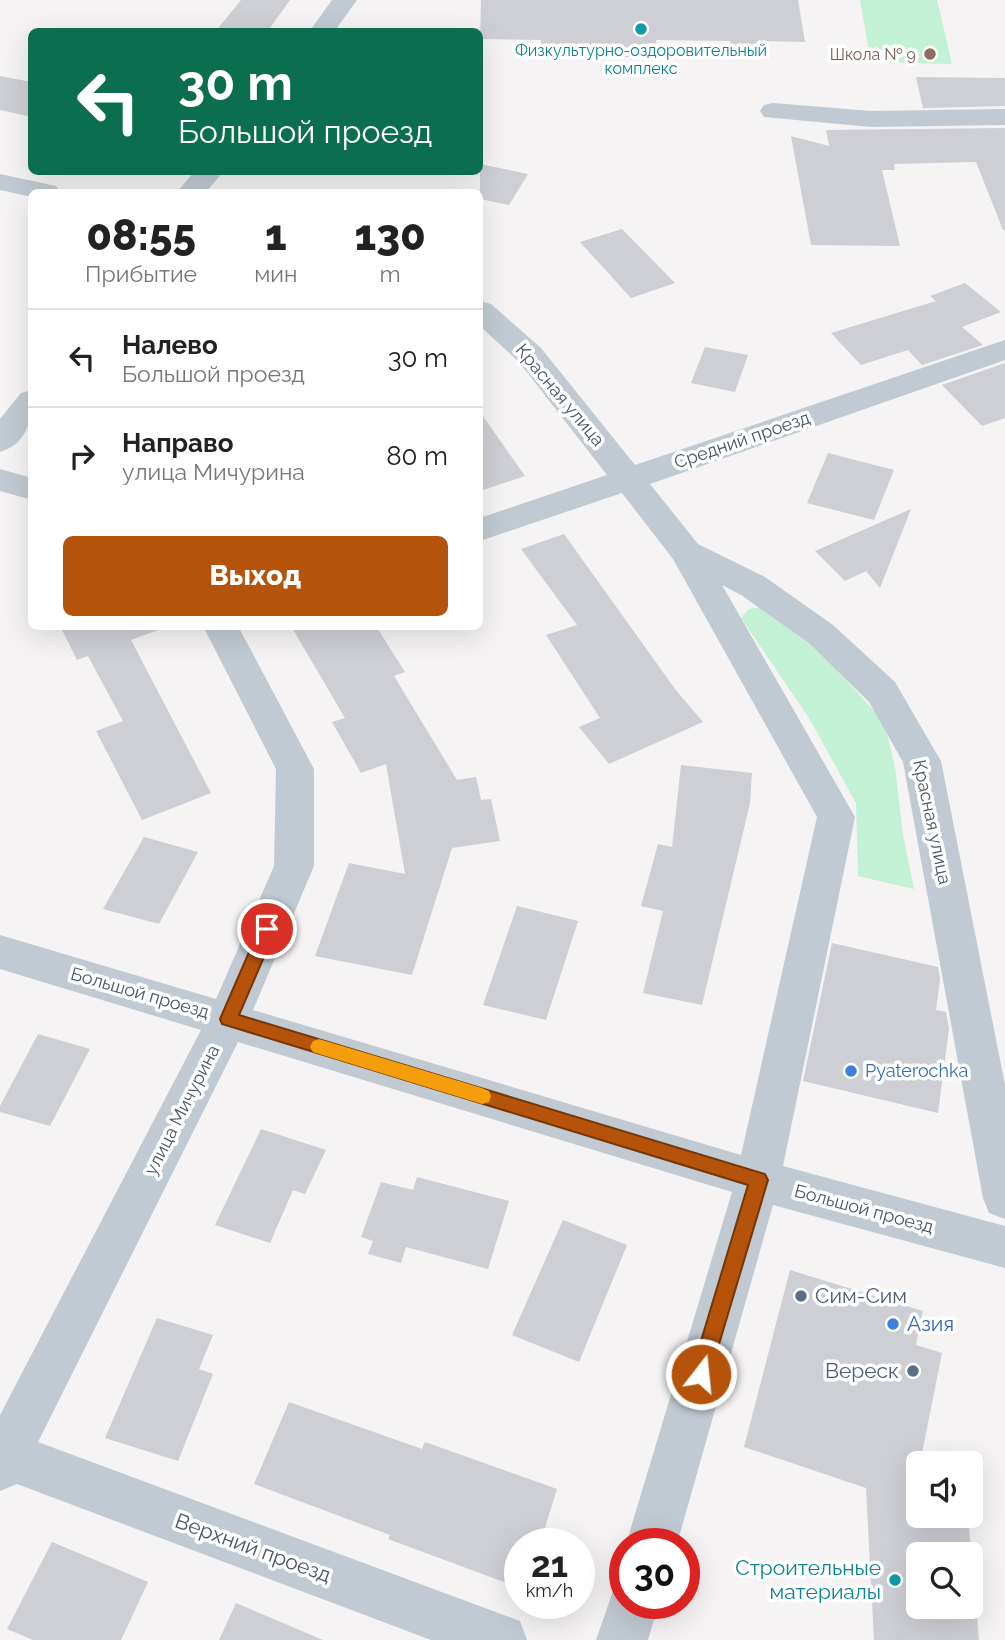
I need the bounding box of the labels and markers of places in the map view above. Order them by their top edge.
marker: Физкультурно-оздоровительный комплекс [633,21,649,37]
place label: Физкультурно-оздоровительный комплекс [515,41,767,78]
place label: Школа № 9 [830,45,916,64]
marker: Школа № 9 [922,46,938,62]
pin [237,899,297,959]
place label: Pyaterochka [865,1060,968,1081]
marker: Pyaterochka [843,1063,859,1079]
place label: Сим-Сим [815,1283,907,1308]
marker: Сим-Сим [793,1288,809,1304]
place label: Азия [907,1311,954,1336]
marker: Азия [885,1316,901,1332]
place label: Вереск [825,1358,899,1383]
marker: Вереск [905,1363,921,1379]
place label: Строительные материалы [735,1555,881,1604]
marker: Строительные материалы [887,1572,903,1588]

